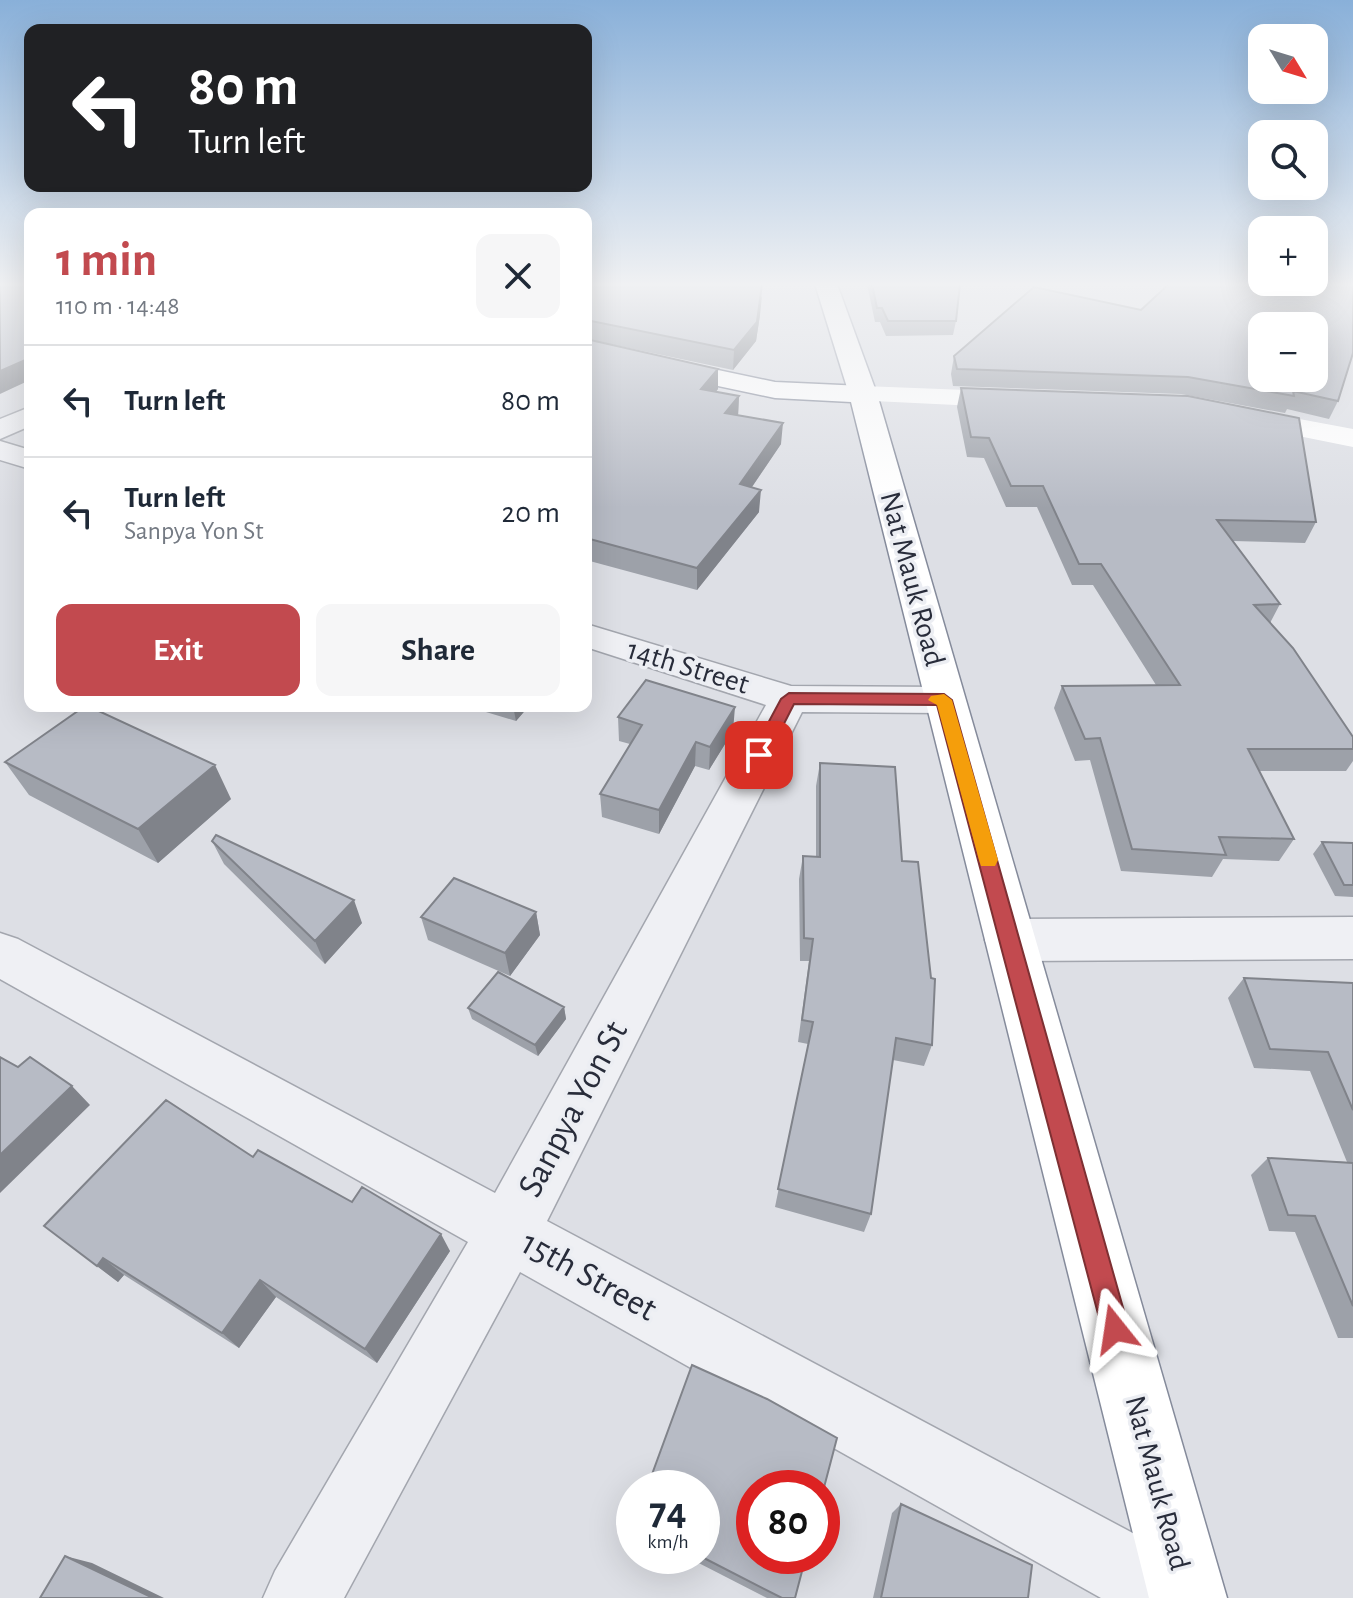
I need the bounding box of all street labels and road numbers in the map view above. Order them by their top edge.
street label: Nat Mauk Road [874,489,950,669]
street label: 14th Street [624,634,753,700]
street label: Sanpya Yon St [512,1015,635,1203]
street label: 15th Street [515,1224,663,1328]
street label: Nat Mauk Road [1119,1393,1195,1573]

